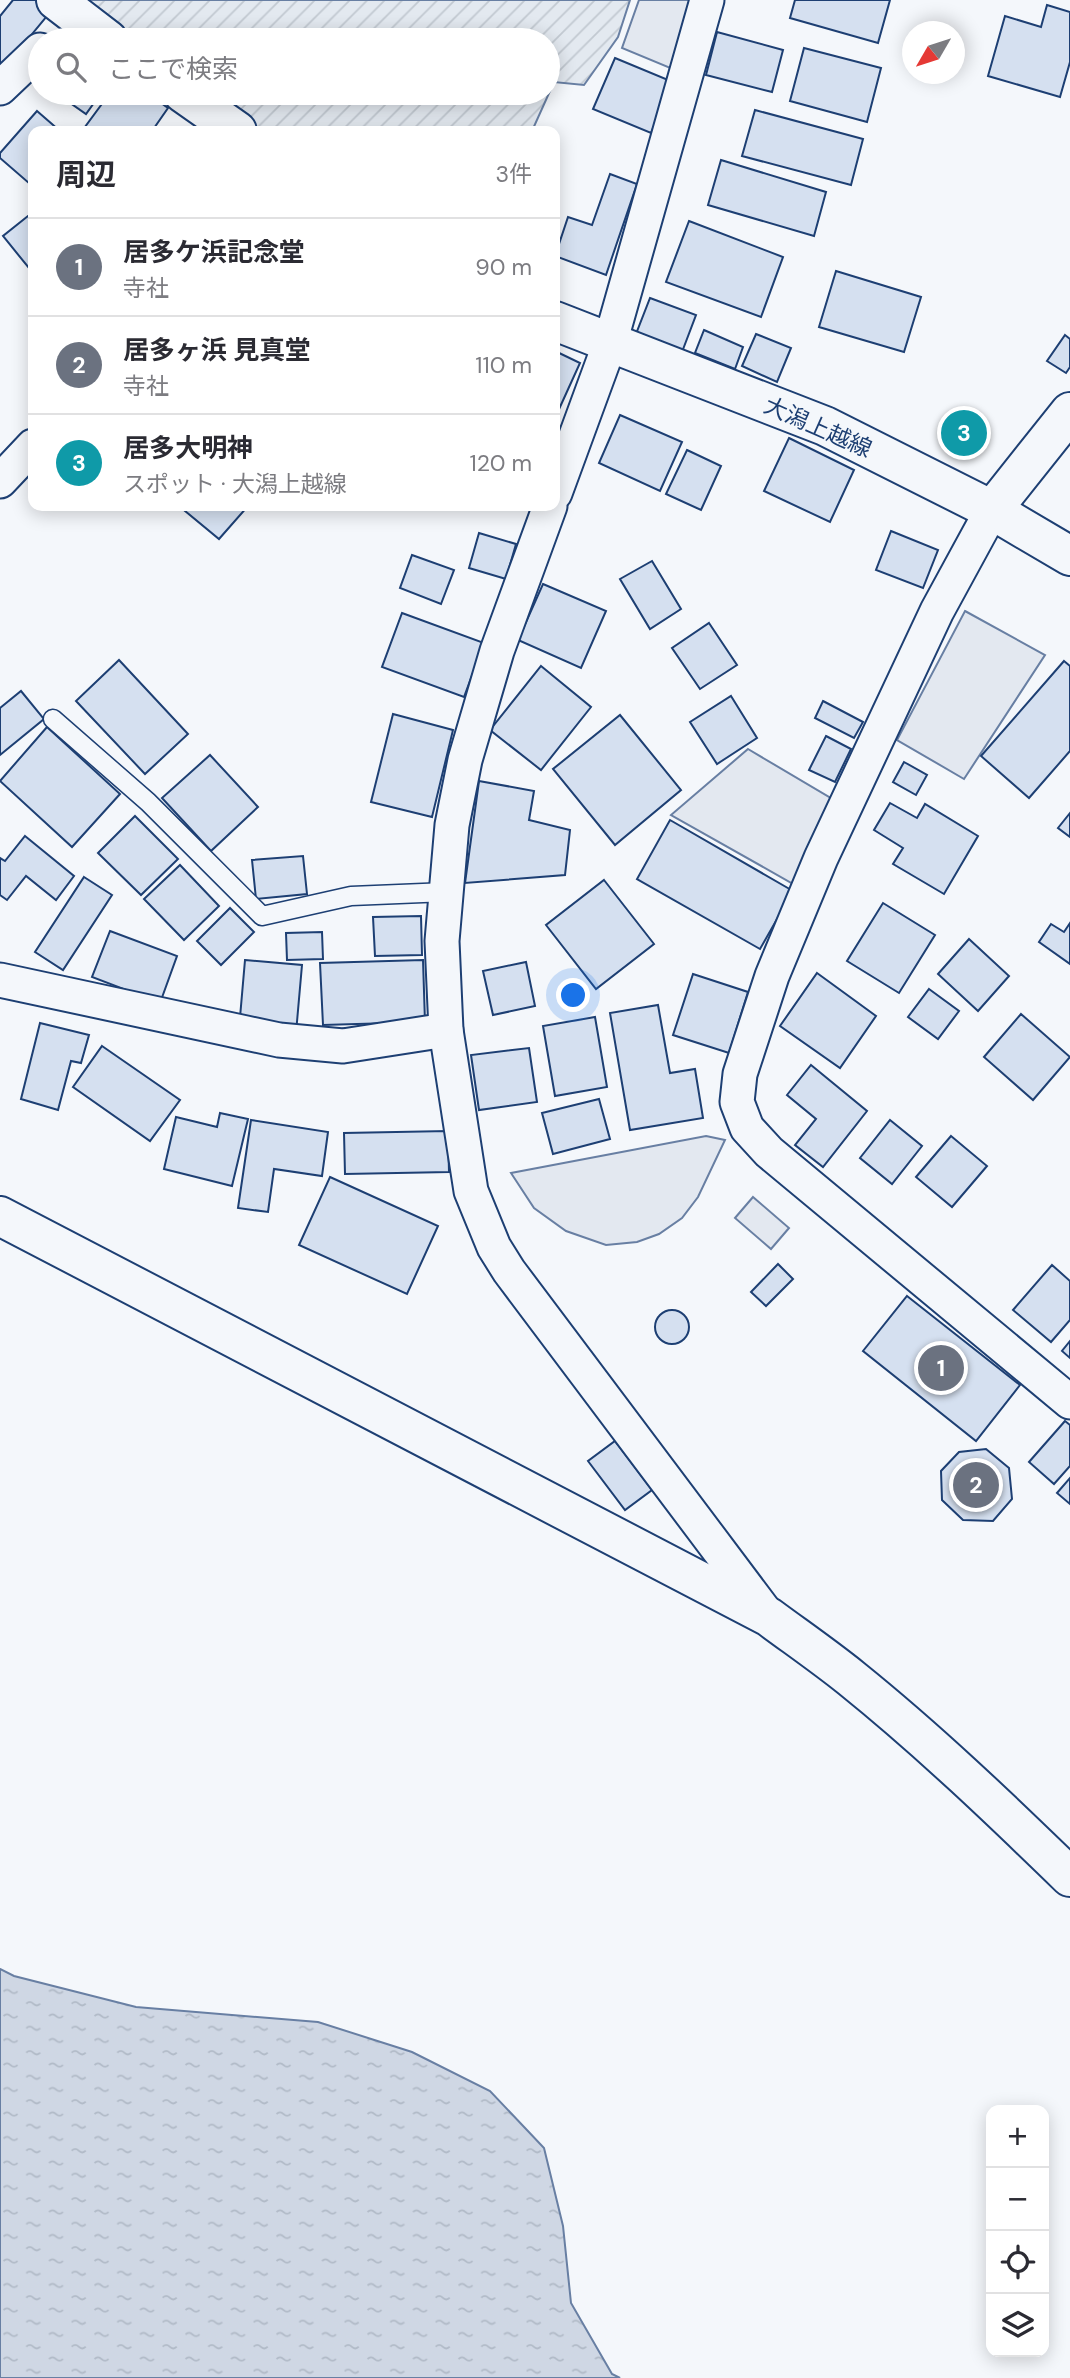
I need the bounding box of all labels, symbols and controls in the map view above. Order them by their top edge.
north arrow [902,21,965,84]
search box [28,28,560,105]
icon: search [52,48,90,86]
text: ここで検索 [108,52,238,86]
text: 周辺 [56,155,116,194]
text: 3件 [495,159,532,189]
text: 居多ケ浜記念堂 [123,235,305,269]
text: 1 [75,252,83,282]
text: 90 m [475,252,532,282]
text: 寺社 [123,273,169,303]
text: 居多ヶ浜 見真堂 [123,333,311,367]
text: 2 [72,350,86,380]
text: 110 m [475,350,532,380]
text: 寺社 [123,371,169,401]
street label: 大潟上越線 [759,390,877,464]
pin: 3 [941,407,987,459]
text: 居多大明神 [123,431,253,465]
text: 3 [72,448,86,478]
text: 120 m [469,448,532,478]
text: スポット · 大潟上越線 [123,469,347,499]
your location [556,978,590,1012]
pin: 1 [918,1342,964,1394]
pin: 2 [953,1459,999,1511]
map controls [986,2105,1049,2357]
button: + [986,2105,1049,2168]
button: − [986,2168,1049,2231]
button: locate [986,2231,1049,2294]
button: layers [986,2294,1049,2357]

